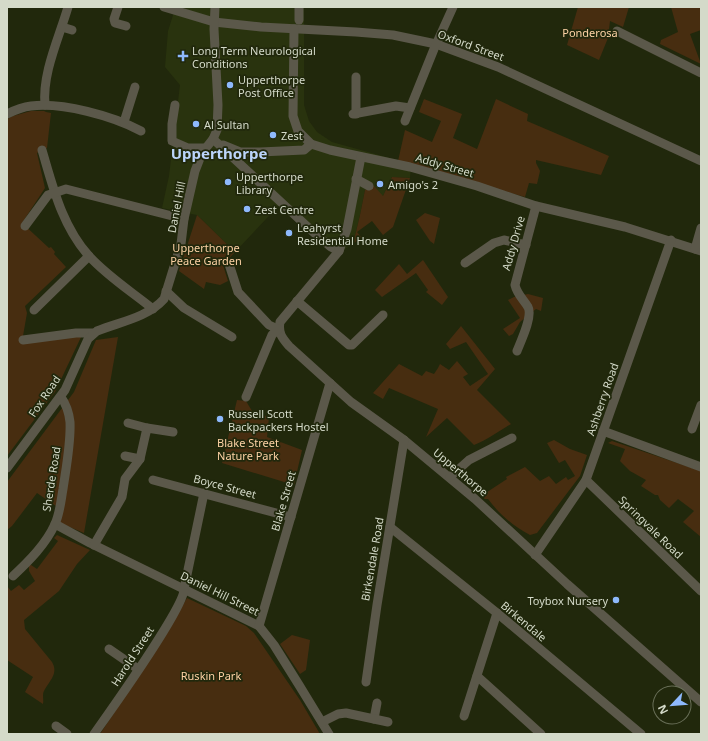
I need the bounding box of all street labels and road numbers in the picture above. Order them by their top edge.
street label: Oxford Street [436,26,506,64]
street label: Addy Street [414,150,476,180]
street label: Daniel Hill [164,180,188,234]
street label: Addy Drive [498,214,528,272]
street label: Ashberry Road [583,361,621,437]
street label: Fox Road [25,372,63,420]
street label: Sherde Road [38,445,64,513]
street label: Upperthorpe [430,445,492,499]
street label: Blake Street [267,469,299,533]
street label: Boyce Street [192,470,258,502]
street label: Springvale Road [616,492,686,562]
street label: Birkendale Road [357,516,387,602]
street label: Daniel Hill Street [178,567,262,619]
street label: Birkendale [498,597,550,645]
street label: Harold Street [107,623,157,689]

